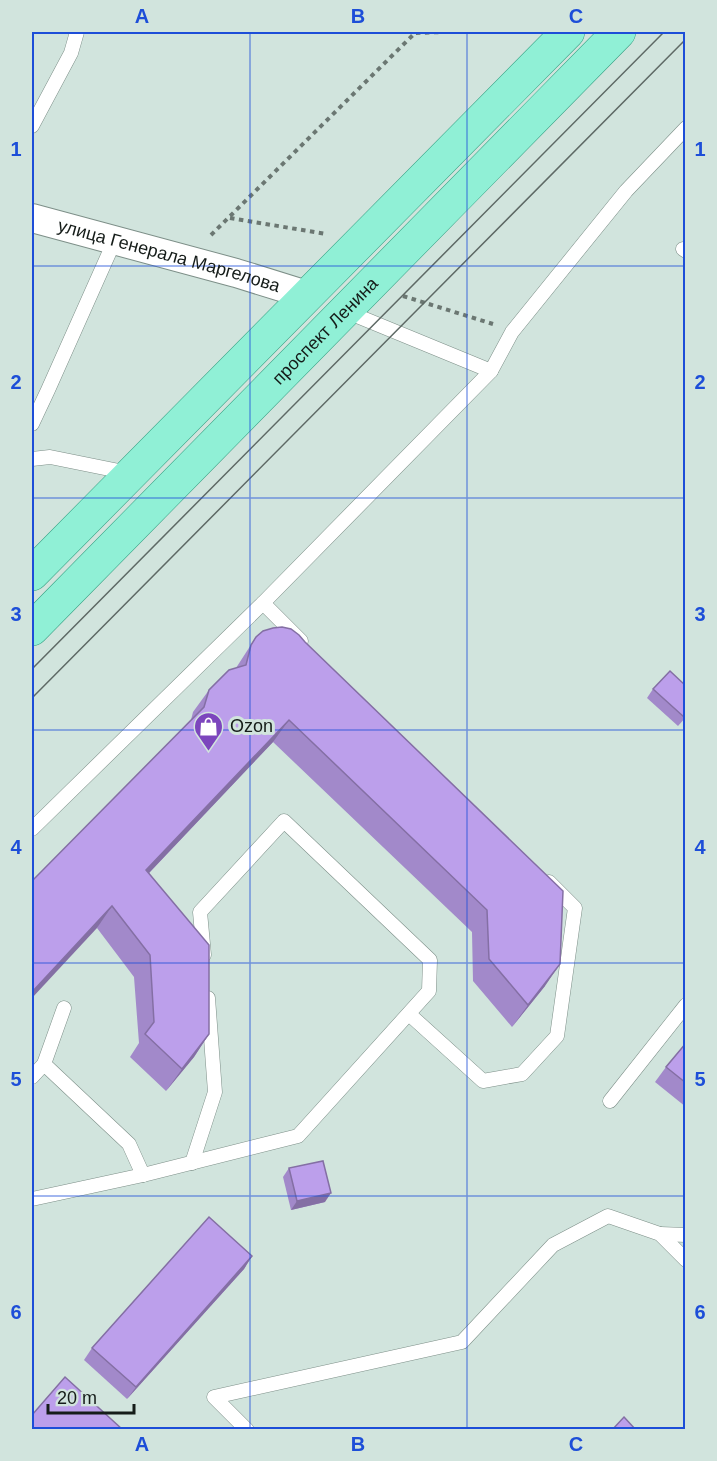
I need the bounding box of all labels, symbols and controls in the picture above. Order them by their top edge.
text: A [135,5,149,27]
text: B [351,5,365,27]
text: C [569,5,583,27]
text: 1 [10,138,22,160]
text: 1 [694,138,706,160]
street label: улица Генерала Маргелова [56,215,283,296]
street label: проспект Ленина [268,273,383,388]
text: 2 [10,371,22,393]
text: 2 [694,371,706,393]
text: 3 [10,603,22,625]
text: 3 [694,603,706,625]
shop icon: Ozon [193,710,225,752]
place label: Ozon [230,716,273,736]
text: 4 [10,836,22,858]
text: 4 [694,836,706,858]
text: 5 [10,1068,22,1090]
text: 5 [694,1068,706,1090]
text: 6 [10,1301,22,1323]
text: 6 [694,1301,706,1323]
scale bar [48,1377,134,1415]
text: 20 m [57,1388,97,1408]
text: A [135,1433,149,1455]
text: B [351,1433,365,1455]
text: C [569,1433,583,1455]

